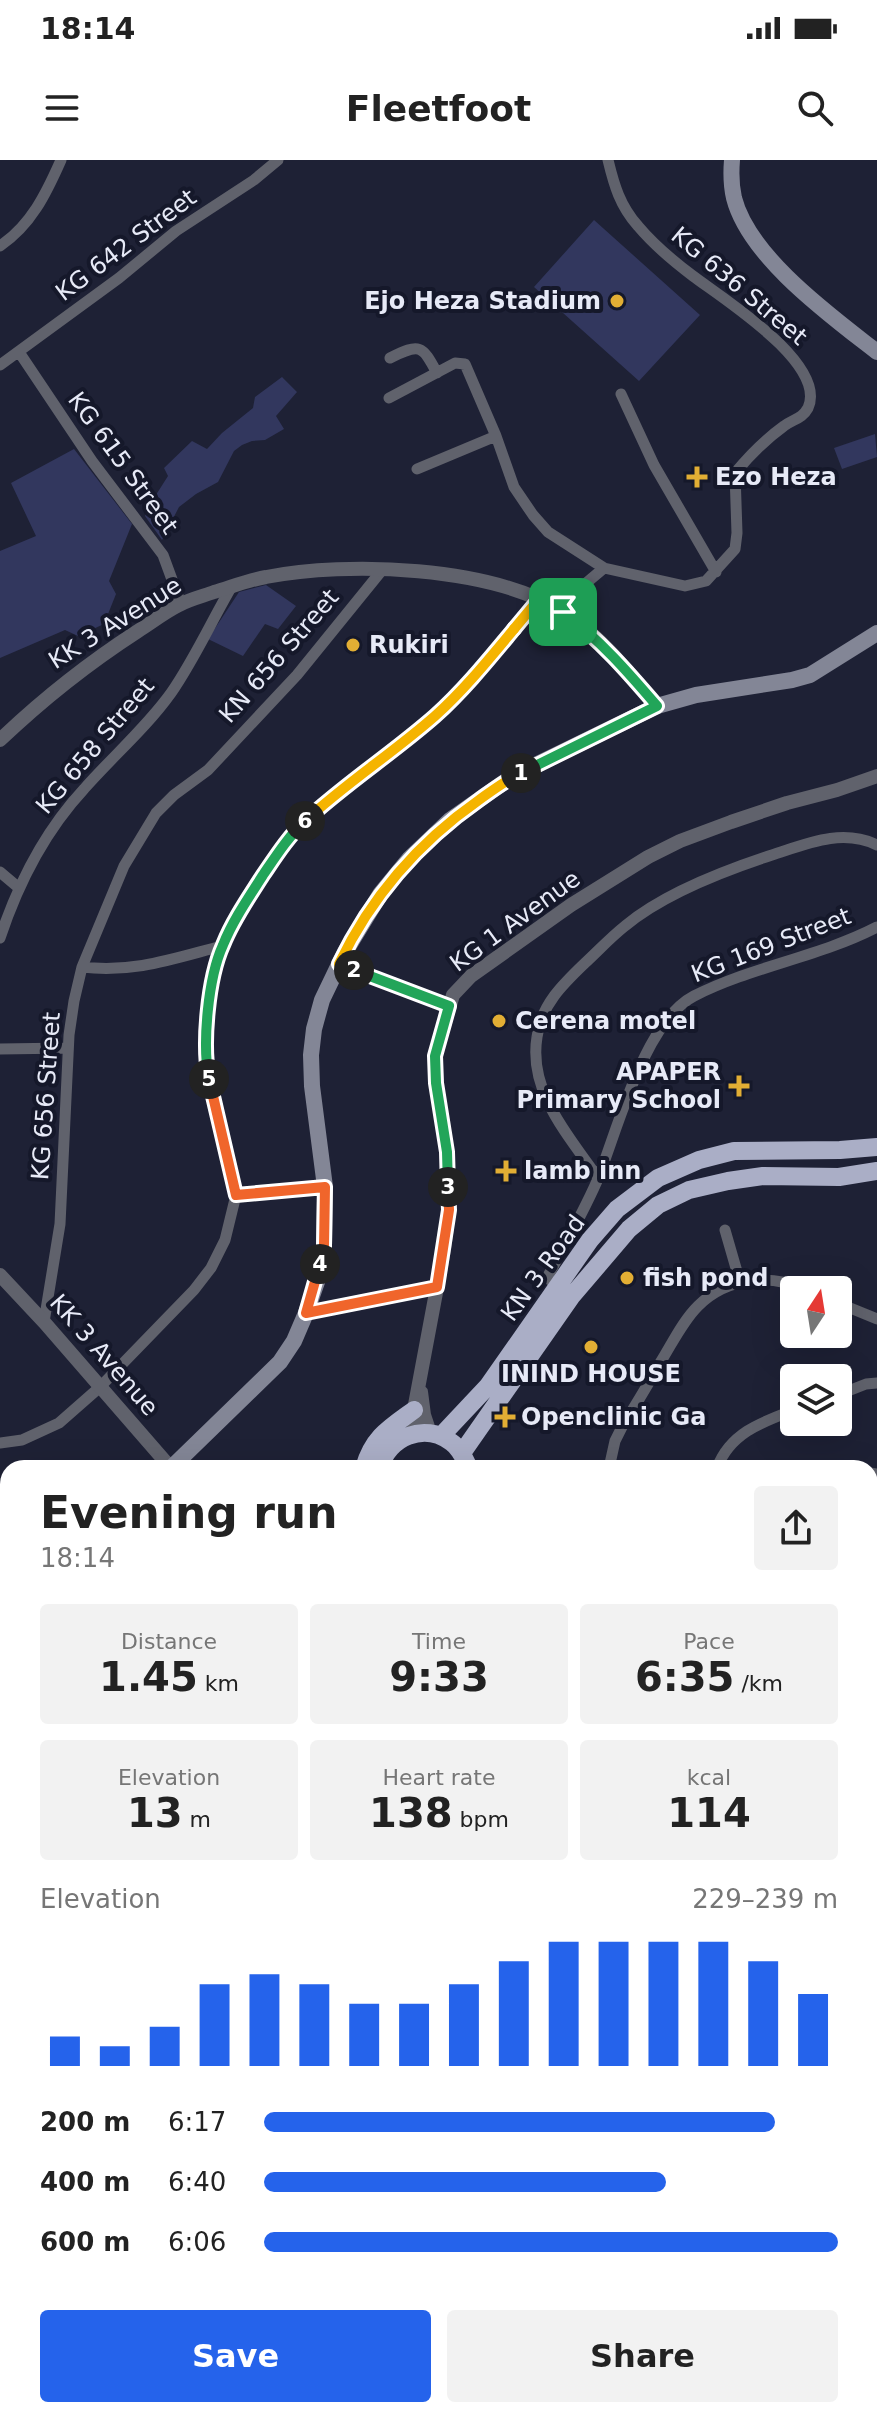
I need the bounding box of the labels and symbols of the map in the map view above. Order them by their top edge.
street label: KG 642 Street [50,183,202,307]
street label: KG 636 Street [666,221,812,351]
place label: Ejo Heza Stadium [364,287,601,315]
marker: Ejo Heza Stadium [608,292,626,310]
street label: KG 615 Street [62,387,184,539]
place label: Ezo Heza [715,463,837,491]
marker: Ezo Heza [686,466,708,488]
street label: KK 3 Avenue [43,571,187,675]
pin [529,578,597,646]
street label: KN 656 Street [213,584,345,728]
place label: Rukiri [369,631,449,659]
marker: Rukiri [344,636,362,654]
street label: KG 658 Street [30,673,160,819]
pin: 1 [501,753,541,793]
pin: 6 [285,801,325,841]
street label: KG 1 Avenue [444,864,586,978]
street label: KG 169 Street [687,902,855,988]
pin: 2 [334,950,374,990]
place label: Cerena motel [515,1007,696,1035]
street label: KG 656 Street [26,1011,66,1181]
marker: Cerena motel [490,1012,508,1030]
place label: APAPER Primary School [517,1058,721,1114]
pin: 5 [189,1059,229,1099]
marker: APAPER Primary School [728,1075,750,1097]
place label: lamb inn [524,1157,641,1185]
marker: lamb inn [495,1160,517,1182]
pin: 3 [428,1167,468,1207]
street label: KN 3 Road [495,1209,591,1327]
pin: 4 [300,1244,340,1284]
place label: fish pond [643,1264,768,1292]
marker: fish pond [618,1269,636,1287]
north arrow [780,1276,852,1348]
street label: KK 3 Avenue [44,1289,164,1421]
marker: ININD HOUSE [582,1338,600,1356]
place label: ININD HOUSE [501,1360,681,1388]
place label: Openclinic Ga [521,1403,706,1431]
marker: Openclinic Ga [496,1408,514,1426]

